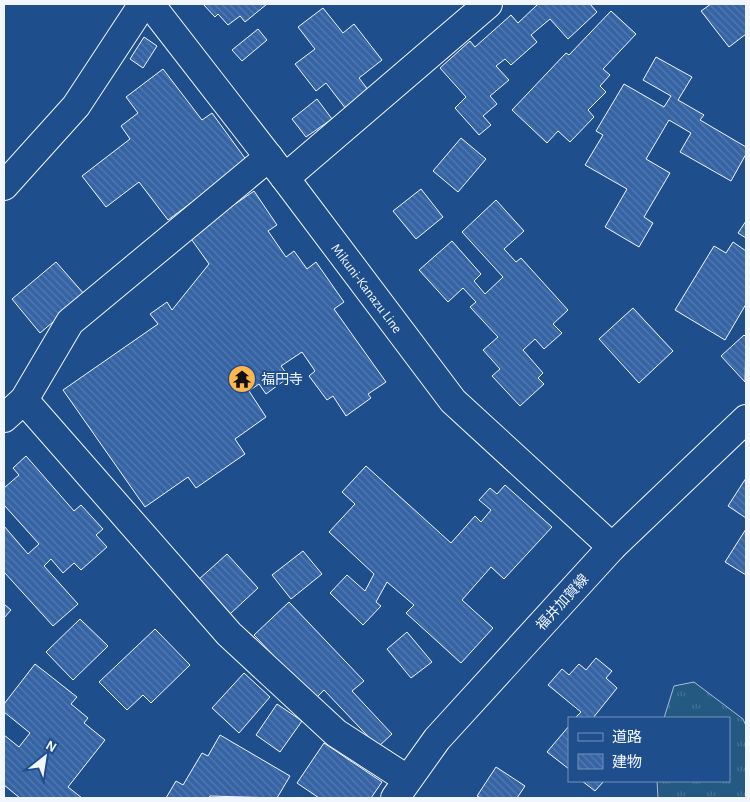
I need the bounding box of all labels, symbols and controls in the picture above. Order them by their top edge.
street label: Mikuni-Kanazu Line [328,241,404,336]
temple icon: 福円寺 [227,364,257,394]
place label: 福円寺 [261,372,303,387]
street label: 福井加賀線 [533,571,591,633]
legend [568,717,730,782]
text: 道路 [612,729,642,745]
north arrow [20,732,70,782]
text: N [43,738,59,755]
text: 建物 [612,754,642,770]

